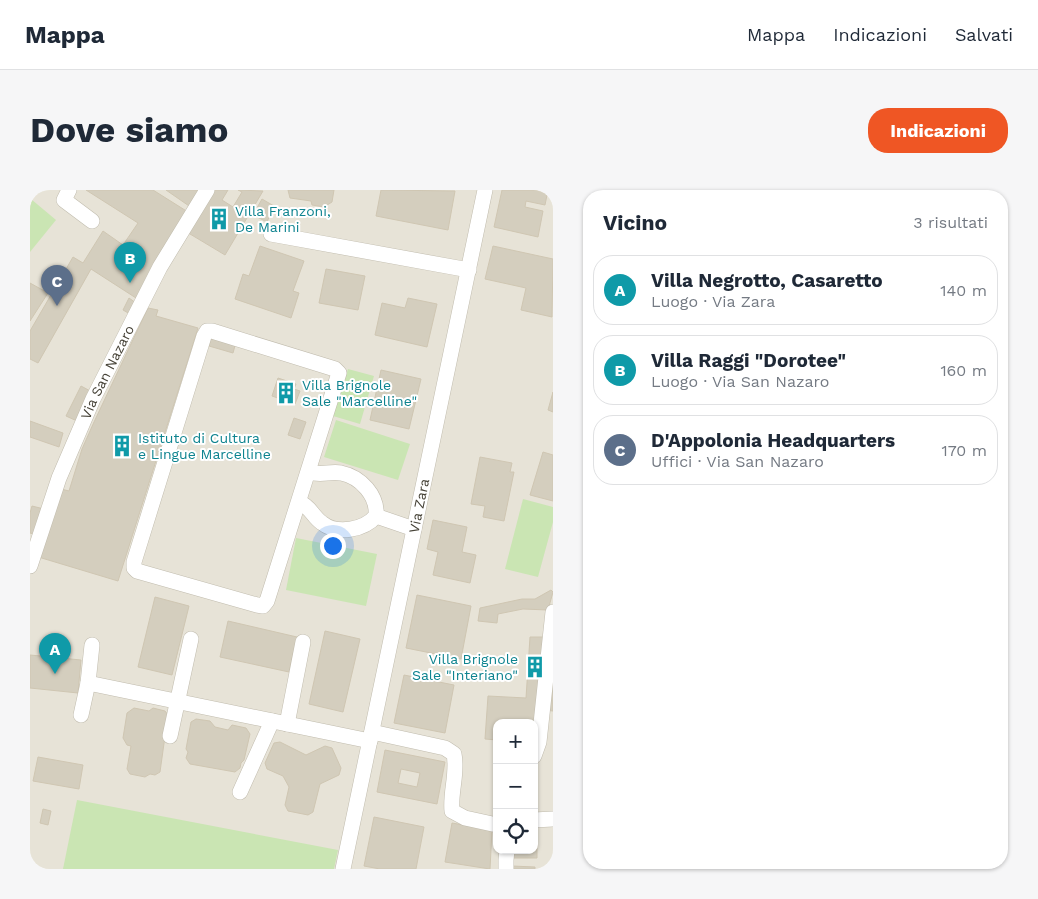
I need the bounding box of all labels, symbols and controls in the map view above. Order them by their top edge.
text: Mappa [25,21,105,49]
text: Mappa [747,24,805,45]
text: Indicazioni [833,24,927,45]
text: Salvati [955,24,1013,45]
button: Indicazioni [868,108,1008,153]
text: Dove siamo [30,109,228,151]
place label: Villa Franzoni, De Marini [235,203,331,235]
building icon: Villa Franzoni, De Marini [206,206,232,232]
text: Vicino [603,210,667,235]
text: 3 risultati [913,213,988,232]
pin: B [114,242,146,283]
pin: C [41,265,73,306]
text: Villa Negrotto, Casaretto [651,269,883,292]
text: A [615,281,625,300]
text: 140 m [940,281,987,300]
text: Luogo · Via Zara [651,292,775,311]
street label: Via San Nazaro [77,322,137,422]
text: Villa Raggi "Dorotee" [651,349,846,372]
text: B [615,361,625,380]
text: 160 m [940,361,987,380]
text: Luogo · Via San Nazaro [651,372,829,391]
place label: Villa Brignole Sale "Marcelline" [302,377,417,409]
building icon: Villa Brignole Sale "Marcelline" [273,380,299,406]
text: D'Appolonia Headquarters [651,429,895,452]
place label: Istituto di Cultura e Lingue Marcelline [138,430,271,462]
building icon: Istituto di Cultura e Lingue Marcelline [109,433,135,459]
text: C [615,441,625,460]
text: 170 m [941,441,987,460]
text: Uffici · Via San Nazaro [651,452,824,471]
street label: Via Zara [405,477,432,535]
your location [320,533,346,559]
pin: A [39,633,71,674]
place label: Villa Brignole Sale "Interiano" [412,651,518,683]
building icon: Villa Brignole Sale "Interiano" [522,654,548,680]
map controls [493,719,538,854]
button: + [493,719,538,764]
button: − [493,764,538,809]
button: locate [493,809,538,854]

